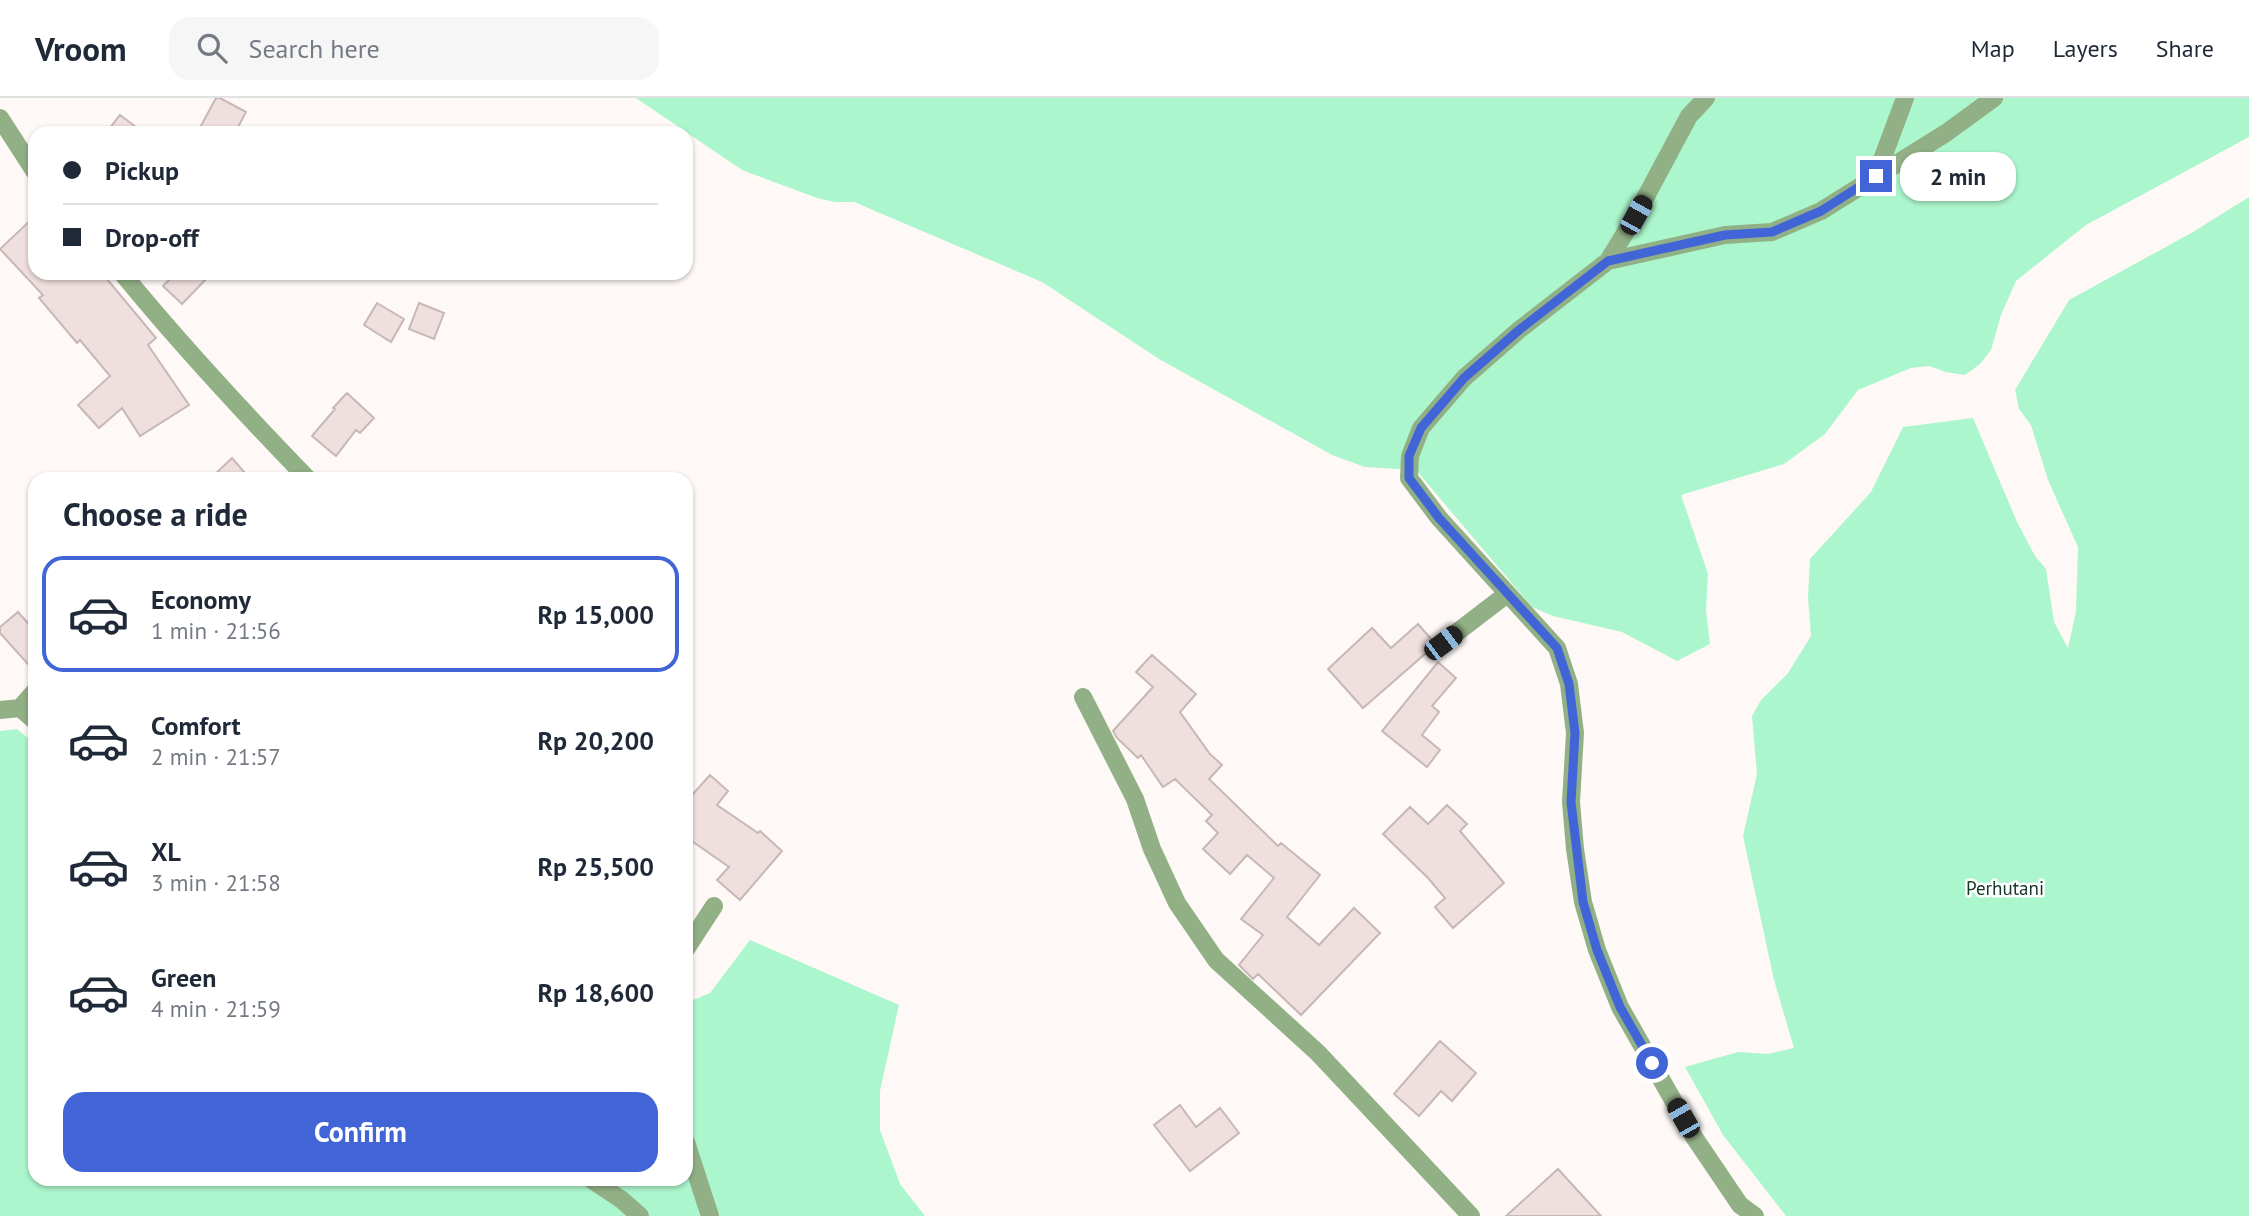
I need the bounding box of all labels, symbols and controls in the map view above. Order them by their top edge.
search box [169,17,659,80]
text: Vroom [35,27,127,70]
icon: search [193,29,231,67]
text: Search here [249,32,380,65]
text: Map [1971,33,2015,64]
text: Layers [2053,33,2118,64]
text: Share [2156,33,2214,64]
callout: 2 min [1900,152,2016,200]
text: Pickup [105,154,179,187]
route end [1860,160,1892,192]
text: 2 min [1930,162,1986,191]
car [1617,192,1656,238]
text: Drop-off [105,221,199,254]
text: Choose a ride [63,493,248,535]
icon: car [67,583,130,646]
text: Economy [151,583,251,616]
text: Rp 15,000 [537,598,654,631]
text: 1 min · 21:56 [151,616,281,645]
car [1420,622,1467,664]
icon: car [67,709,130,772]
text: Comfort [151,709,241,742]
text: Rp 20,200 [537,724,654,757]
text: 2 min · 21:57 [151,742,281,771]
icon: car [67,835,130,898]
text: XL [151,835,181,868]
text: Rp 25,500 [537,850,654,883]
text: 3 min · 21:58 [151,868,281,897]
park label: Perhutani [1966,876,2044,900]
icon: car [67,961,130,1024]
text: Green [151,961,216,994]
text: Rp 18,600 [537,976,654,1009]
text: 4 min · 21:59 [151,994,281,1023]
route start [1636,1047,1668,1079]
button: Confirm [63,1092,658,1172]
car [1664,1095,1703,1141]

